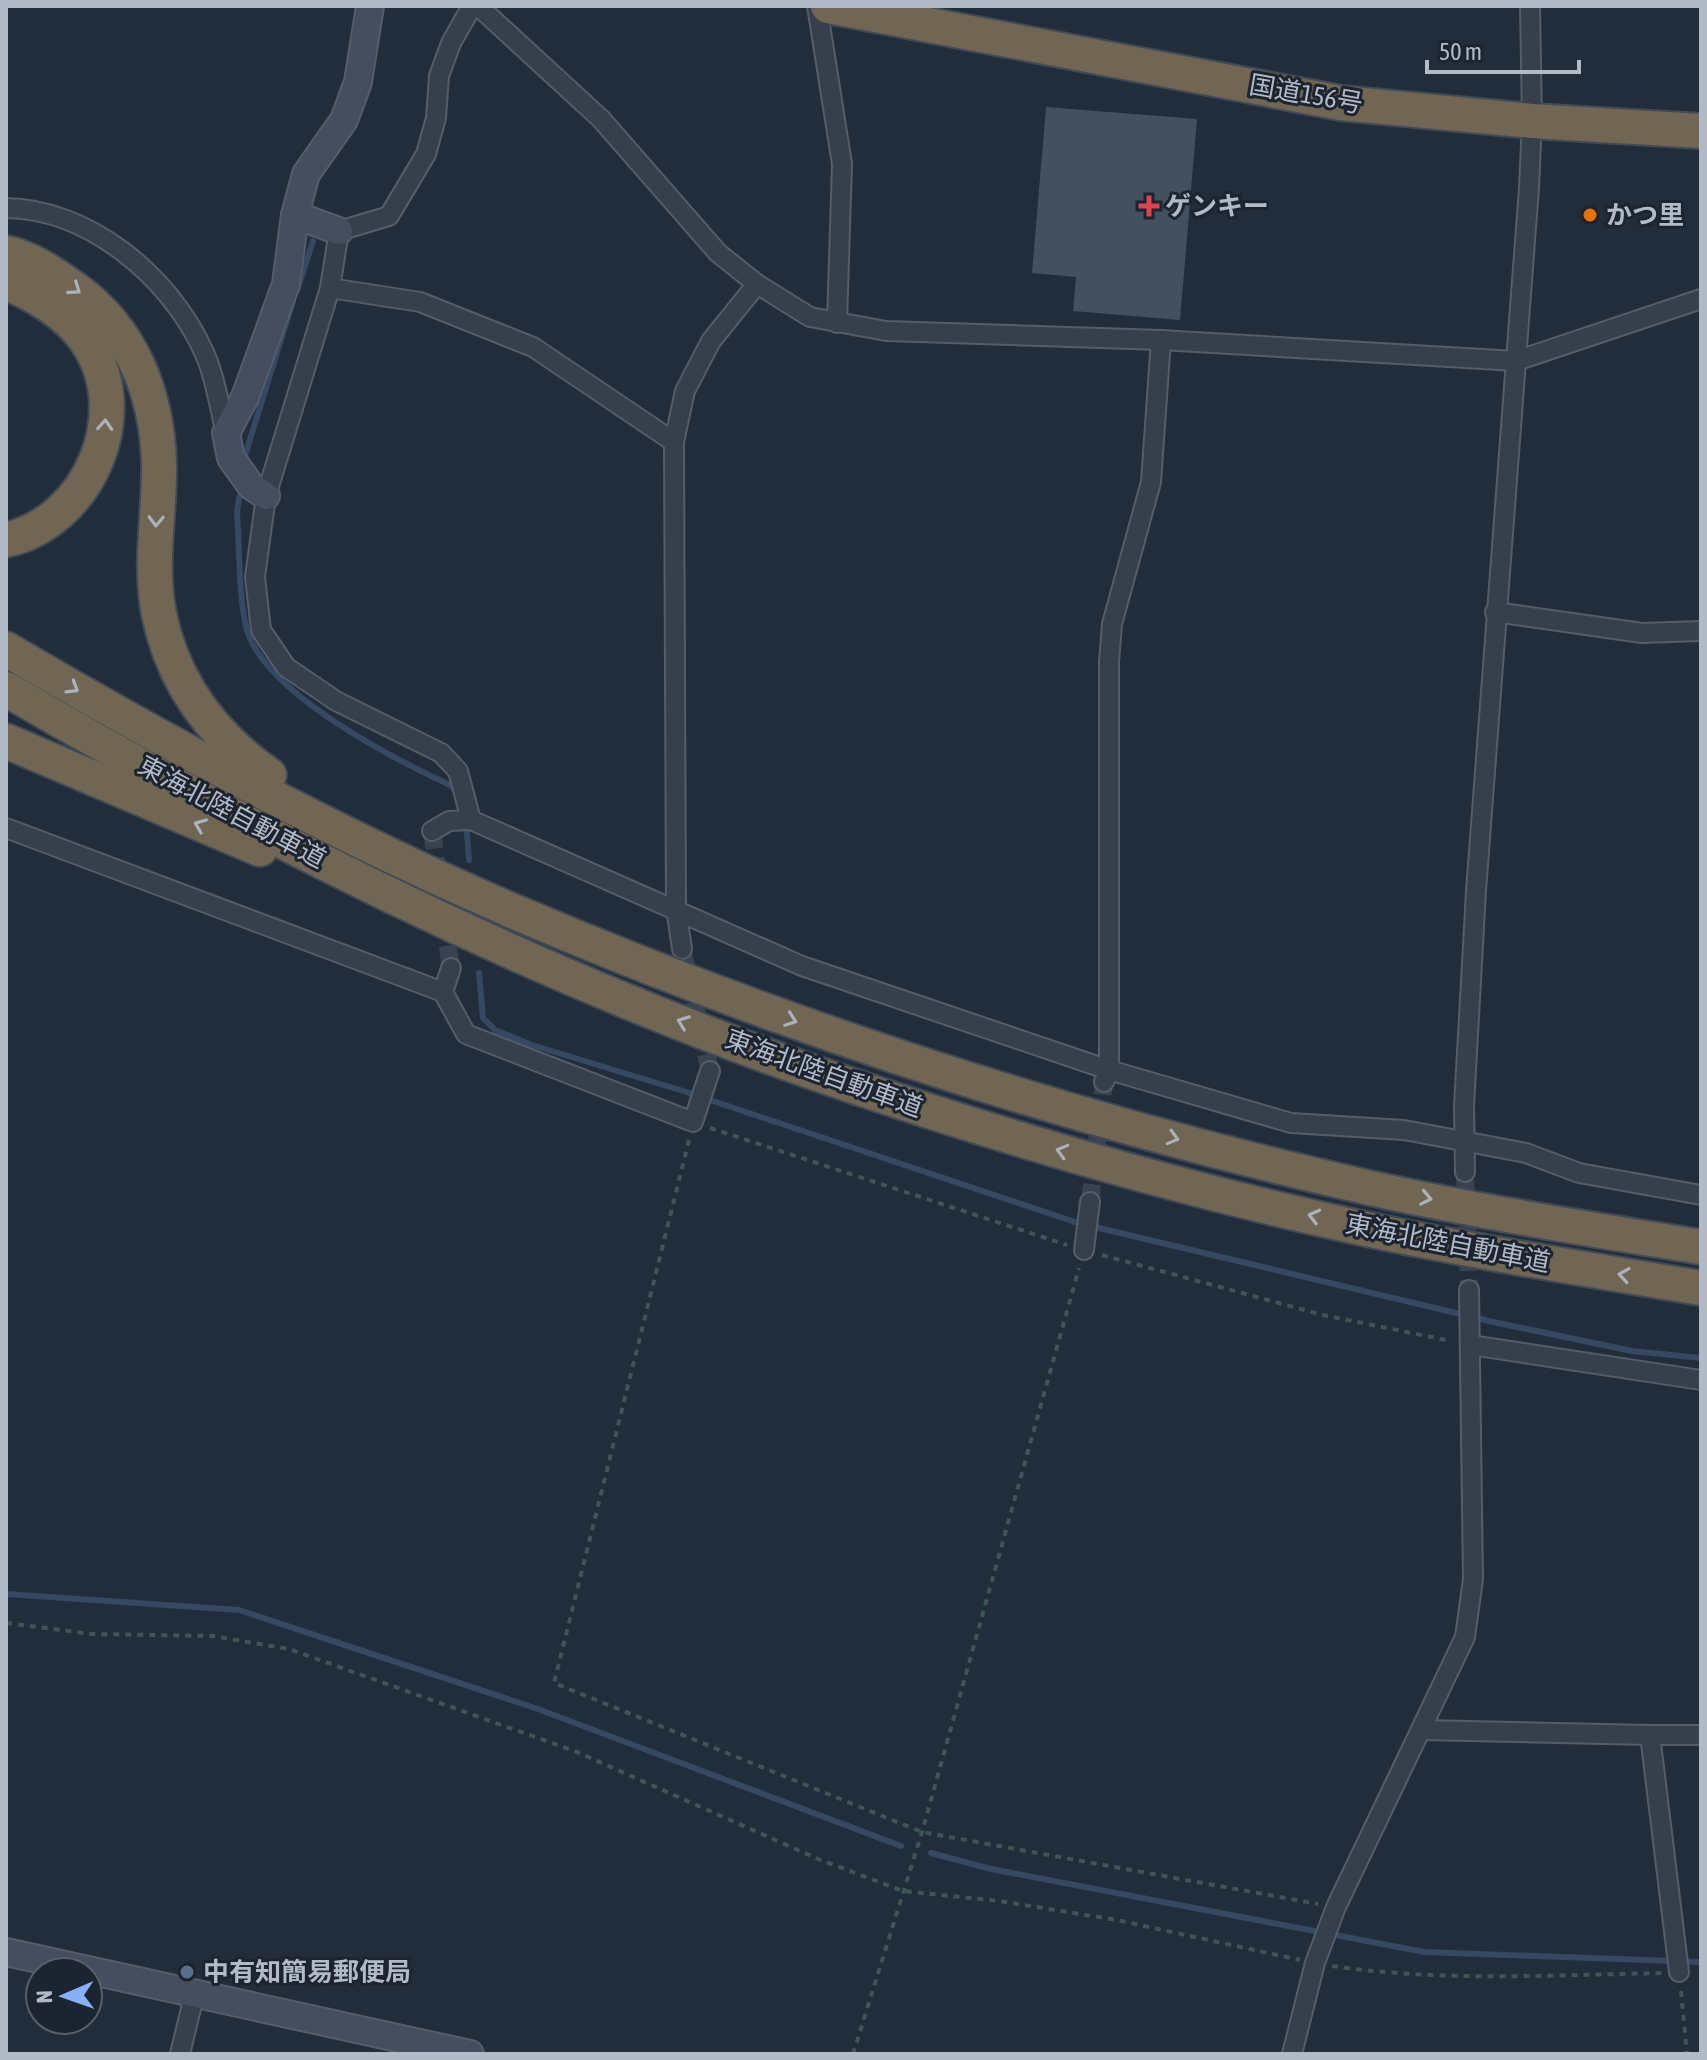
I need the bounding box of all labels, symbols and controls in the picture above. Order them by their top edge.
scale bar [1427,24,1579,74]
text: 50 m [1439,38,1482,65]
street label: 国道156号 [1247,69,1365,119]
place label: ゲンキー [1165,191,1269,221]
marker: ゲンキー [1140,197,1158,215]
place label: かつ里 [1606,200,1684,230]
marker: かつ里 [1581,206,1599,224]
one-way arrow [66,279,80,293]
one-way arrow [96,419,113,432]
one-way arrow [148,515,165,528]
one-way arrow [64,679,79,694]
street label: 東海北陸自動車道 [133,750,331,874]
one-way arrow [194,818,208,834]
one-way arrow [784,1010,798,1027]
one-way arrow [677,1015,691,1032]
street label: 東海北陸自動車道 [721,1023,927,1123]
one-way arrow [1166,1129,1180,1145]
one-way arrow [1056,1144,1069,1160]
one-way arrow [1419,1189,1433,1206]
street label: 東海北陸自動車道 [1343,1208,1553,1278]
one-way arrow [1307,1209,1321,1226]
one-way arrow [1617,1267,1631,1284]
north arrow [24,1956,104,2036]
place label: 中有知簡易郵便局 [203,1957,411,1987]
marker: 中有知簡易郵便局 [178,1963,196,1981]
text: N [31,1990,57,2004]

